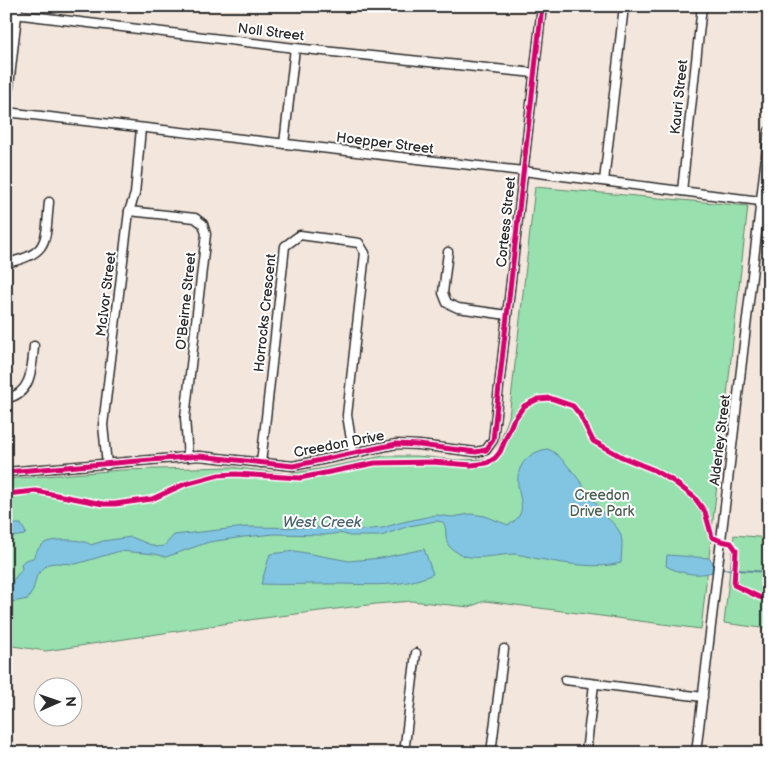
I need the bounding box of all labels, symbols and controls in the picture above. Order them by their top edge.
street label: Noll Street [237,20,306,45]
street label: Kauri Street [667,58,691,135]
street label: Hoepper Street [335,129,435,157]
street label: Cortess Street [493,175,519,268]
street label: McIvor Street [92,250,120,337]
street label: O'Beirne Street [172,251,200,351]
street label: Horrocks Crescent [250,252,280,373]
street label: Alderley Street [706,393,734,486]
street label: Creedon Drive [292,427,386,461]
park label: Creedon Drive Park [570,487,635,520]
water label: West Creek [283,513,362,532]
north arrow [32,676,82,726]
text: N [62,696,79,707]

